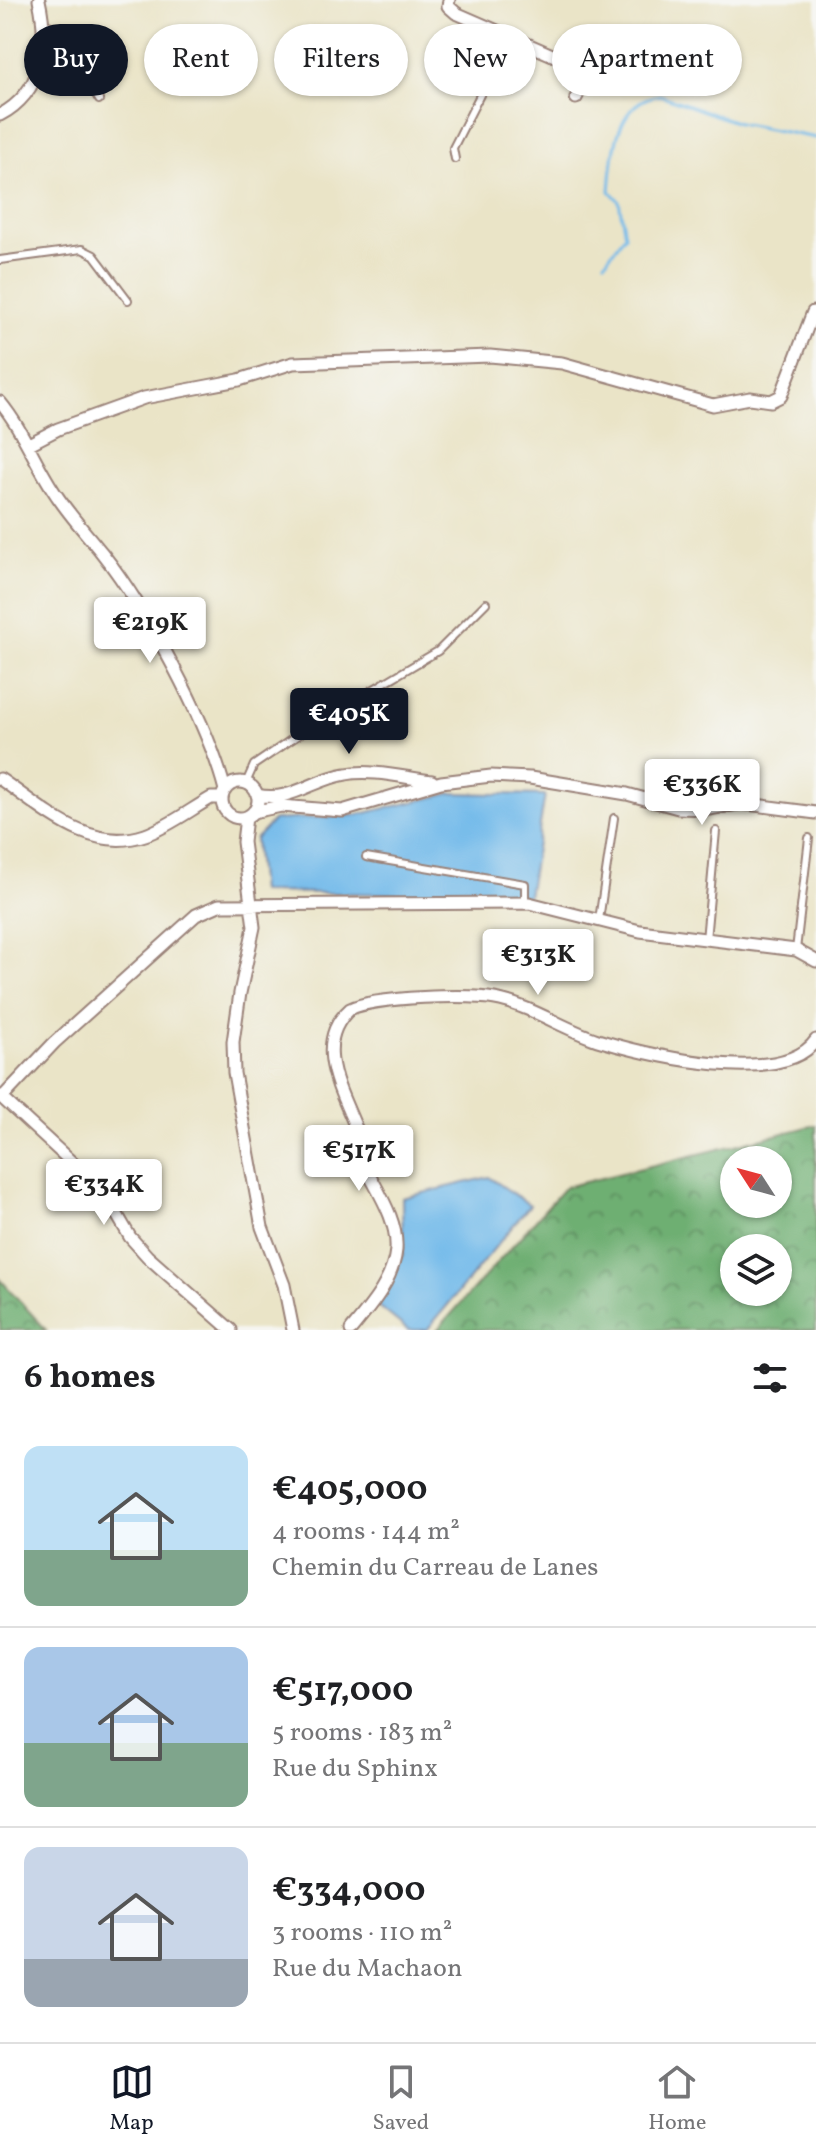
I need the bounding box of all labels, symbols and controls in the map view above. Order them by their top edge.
chip: Buy [24,24,128,96]
chip: Rent [144,24,258,96]
chip: Filters [274,24,408,96]
chip: New [424,24,536,96]
chip: Apartment [552,24,742,96]
pin: €219K [94,597,206,665]
text: €219K [112,605,188,641]
pin: €405K [293,688,405,756]
text: €405K [308,696,390,732]
pin: €336K [646,759,758,827]
text: €336K [663,767,741,803]
pin: €313K [482,929,594,997]
text: €313K [501,937,575,973]
pin: €517K [303,1125,415,1193]
text: €517K [322,1133,396,1169]
north arrow [720,1146,792,1218]
map controls [720,1146,792,1306]
pin: €334K [48,1159,160,1227]
text: €334K [64,1167,144,1203]
button: layers [720,1234,792,1306]
text: 6 homes [24,1355,156,1402]
icon: filters [748,1356,792,1400]
text: €405,000 [272,1467,427,1514]
icon: home [88,1478,184,1574]
text: 4 rooms · 144 m² [272,1514,460,1550]
text: Chemin du Carreau de Lanes [272,1550,598,1586]
text: €517,000 [272,1668,413,1715]
icon: home [88,1679,184,1775]
text: 5 rooms · 183 m² [272,1715,452,1751]
text: Rue du Sphinx [272,1751,438,1787]
text: €334,000 [272,1868,426,1915]
icon: home [88,1879,184,1975]
text: 3 rooms · 110 m² [272,1915,452,1951]
text: Rue du Machaon [272,1951,462,1987]
tab: Map [110,2060,154,2139]
tab: Saved [373,2060,429,2139]
tab: Home [648,2060,706,2139]

